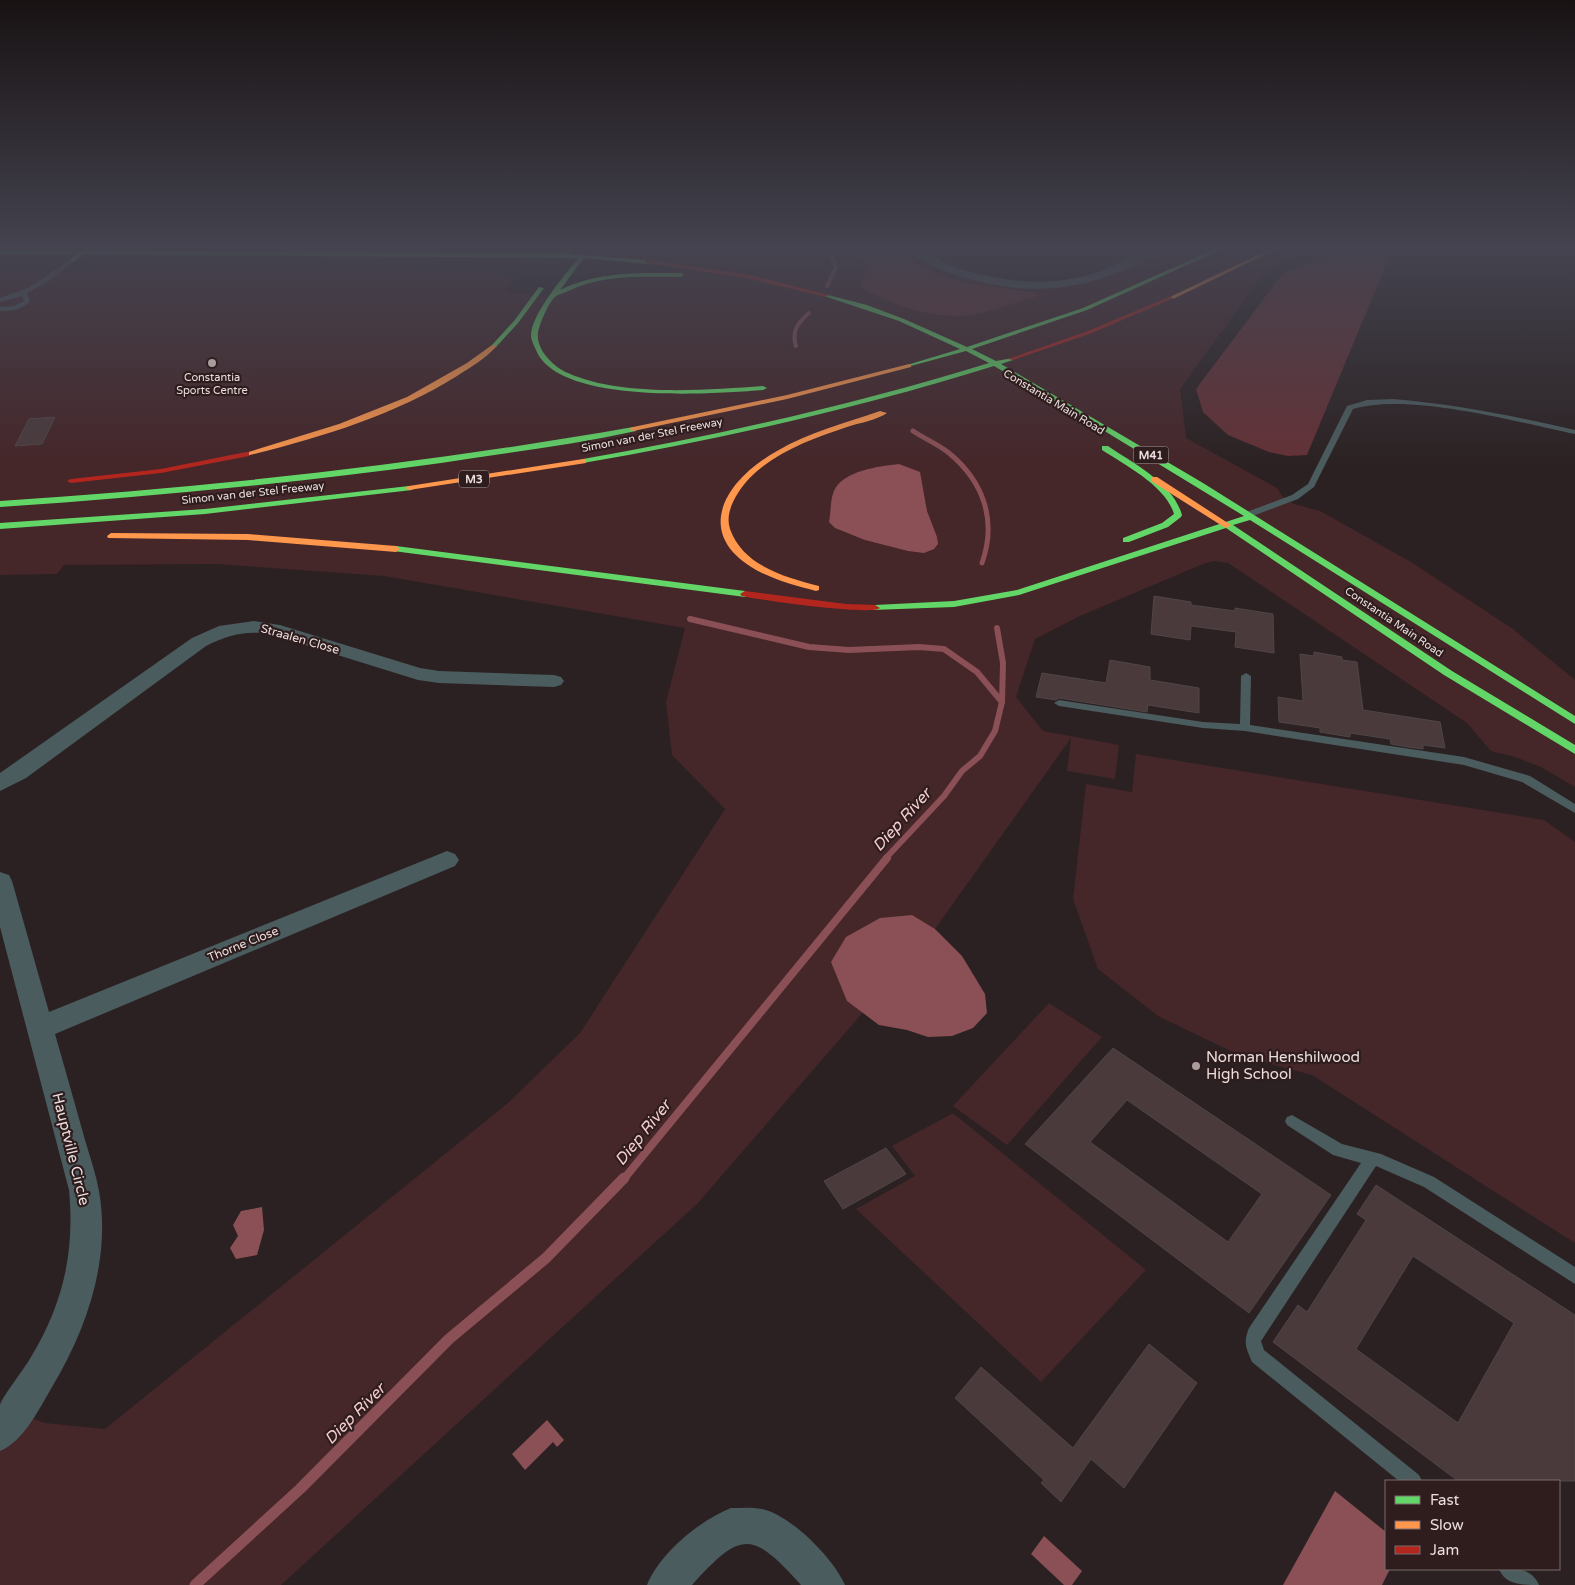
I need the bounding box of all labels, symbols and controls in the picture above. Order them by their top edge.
marker: Constantia Sports Centre [206,357,218,369]
street label: Constantia Main Road [1001,367,1107,437]
place label: Constantia Sports Centre [176,371,248,397]
street label: Simon van der Stel Freeway [580,415,724,455]
road number: M41 [1134,446,1168,464]
road number: M3 [459,470,489,488]
street label: Simon van der Stel Freeway [181,479,325,507]
street label: Constantia Main Road [1342,584,1446,660]
street label: Straalen Close [259,621,341,657]
water label: Diep River [868,783,937,856]
street label: Thorne Close [206,923,281,965]
place label: Norman Henshilwood High School [1206,1048,1360,1083]
marker: Norman Henshilwood High School [1190,1060,1202,1072]
street label: Hauptville Circle [48,1091,94,1207]
water label: Diep River [611,1095,677,1170]
water label: Diep River [320,1378,391,1449]
legend [1385,1480,1560,1570]
text: Fast [1430,1491,1460,1509]
text: Slow [1430,1516,1464,1534]
text: Jam [1430,1541,1459,1559]

